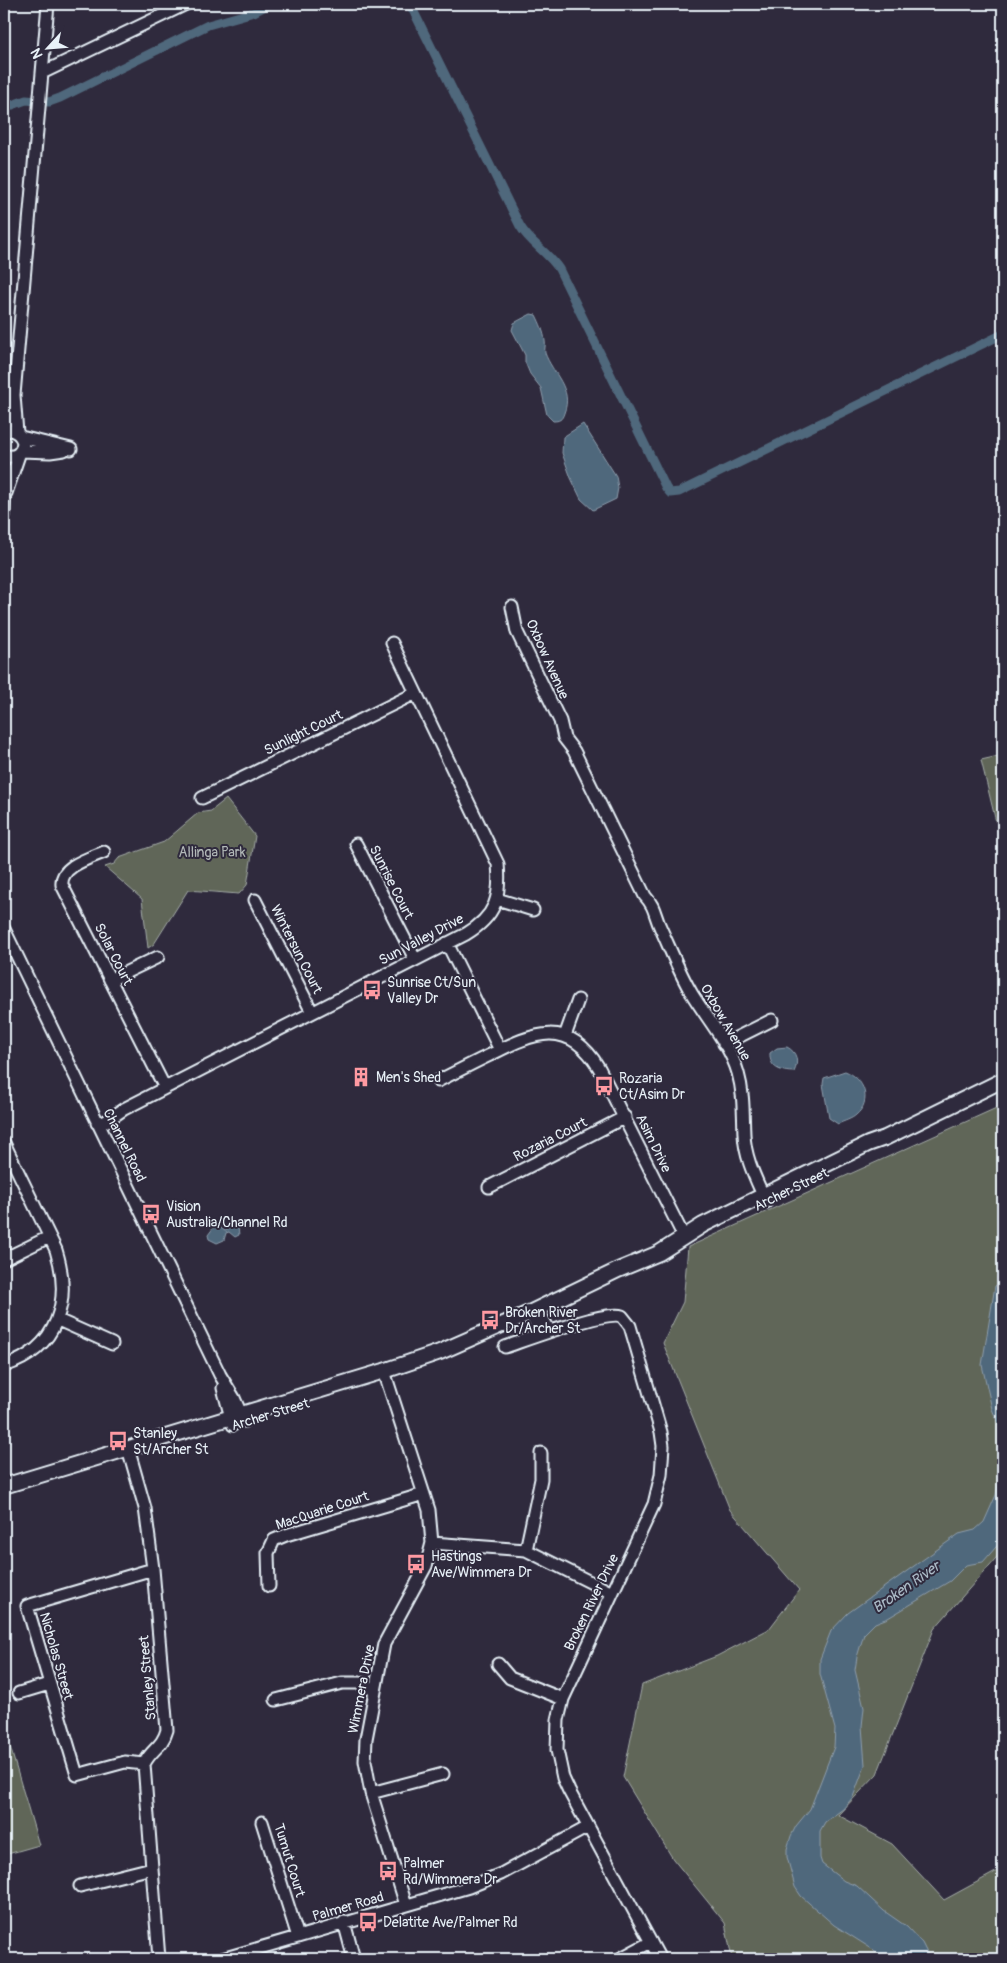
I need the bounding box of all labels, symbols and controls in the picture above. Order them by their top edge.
north arrow [22,22,72,72]
text: N [27,45,46,61]
street label: Oxbow Avenue [522,617,573,702]
street label: Sunlight Court [261,706,346,759]
street label: Sunrise Court [366,842,418,922]
park label: Allinga Park [178,844,246,861]
street label: Wintersun Court [267,902,326,997]
street label: Sun Valley Drive [376,910,467,969]
street label: Solar Court [91,920,137,988]
place label: Sunrise Ct/Sun Valley Dr [387,974,476,1007]
bus stop icon: Sunrise Ct/Sun Valley Dr [361,979,383,1001]
street label: Oxbow Avenue [697,981,754,1064]
building icon: Men's Shed [350,1066,372,1088]
place label: Men's Shed [376,1069,441,1086]
place label: Rozaria Ct/Asim Dr [619,1070,685,1103]
bus stop icon: Rozaria Ct/Asim Dr [593,1075,615,1097]
street label: Channel Road [100,1106,150,1185]
street label: Asim Drive [632,1111,675,1175]
street label: Rozaria Court [511,1113,590,1165]
street label: Archer Street [751,1164,832,1215]
place label: Vision Australia/Channel Rd [166,1198,288,1231]
bus stop icon: Vision Australia/Channel Rd [140,1203,162,1225]
place label: Broken River Dr/Archer St [505,1304,581,1337]
bus stop icon: Broken River Dr/Archer St [479,1309,501,1331]
street label: Archer Street [229,1394,312,1434]
place label: Stanley St/Archer St [133,1425,209,1458]
bus stop icon: Stanley St/Archer St [107,1430,129,1452]
street label: MacQuarie Court [273,1487,371,1534]
place label: Hastings Ave/Wimmera Dr [431,1548,532,1581]
street label: Broken River Drive [561,1551,622,1653]
bus stop icon: Hastings Ave/Wimmera Dr [405,1553,427,1575]
water label: Broken River [869,1556,945,1618]
street label: Nicholas Street [36,1610,77,1702]
street label: Stanley Street [135,1635,160,1721]
street label: Wimmera Drive [345,1643,378,1735]
street label: Tumut Court [270,1821,309,1899]
place label: Palmer Rd/Wimmera Dr [403,1855,497,1888]
bus stop icon: Palmer Rd/Wimmera Dr [377,1860,399,1882]
street label: Palmer Road [311,1888,386,1925]
bus stop icon: Delatite Ave/Palmer Rd [357,1911,379,1933]
place label: Delatite Ave/Palmer Rd [383,1914,518,1931]

